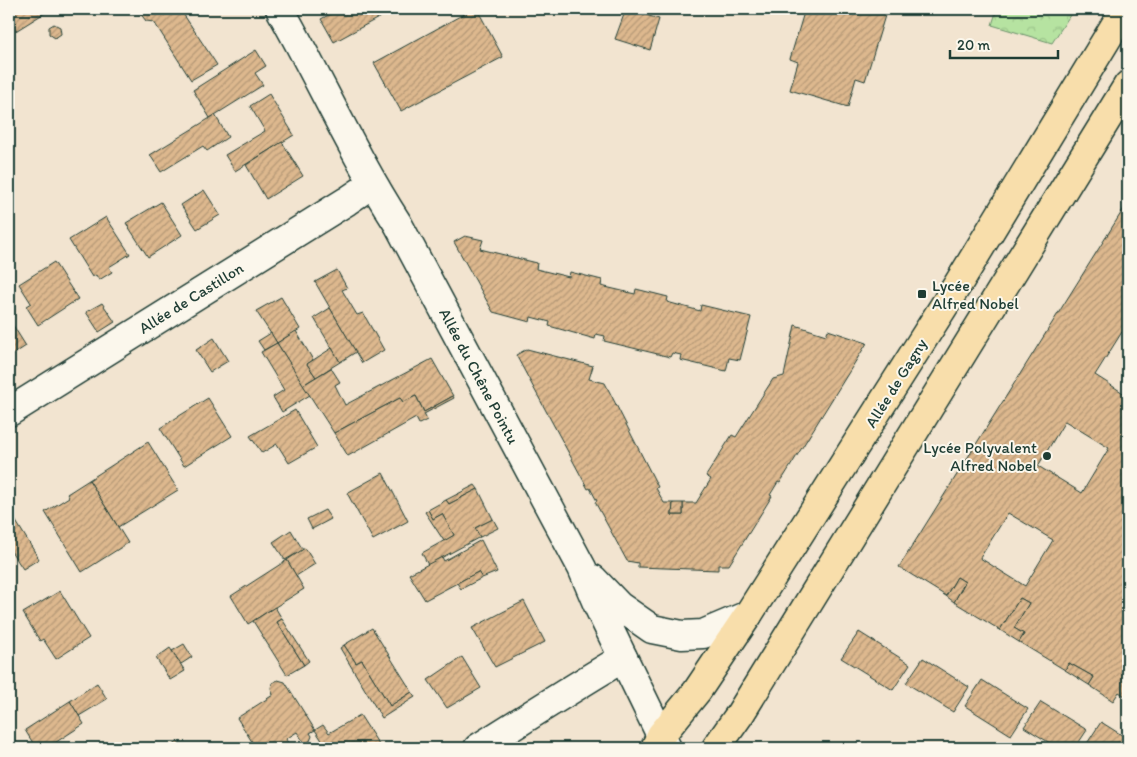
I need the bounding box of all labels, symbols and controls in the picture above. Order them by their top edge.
scale bar [950,28,1057,60]
text: 20 m [957,36,991,54]
street label: Allée de Castillon [135,258,247,338]
place label: Lycée Alfred Nobel [932,276,1019,313]
marker: Lycée Alfred Nobel [916,288,928,300]
street label: Allée du Chêne Pointu [435,305,523,447]
street label: Allée de Gagny [861,334,931,431]
place label: Lycée Polyvalent Alfred Nobel [923,438,1037,475]
marker: Lycée Polyvalent Alfred Nobel [1041,450,1053,462]

